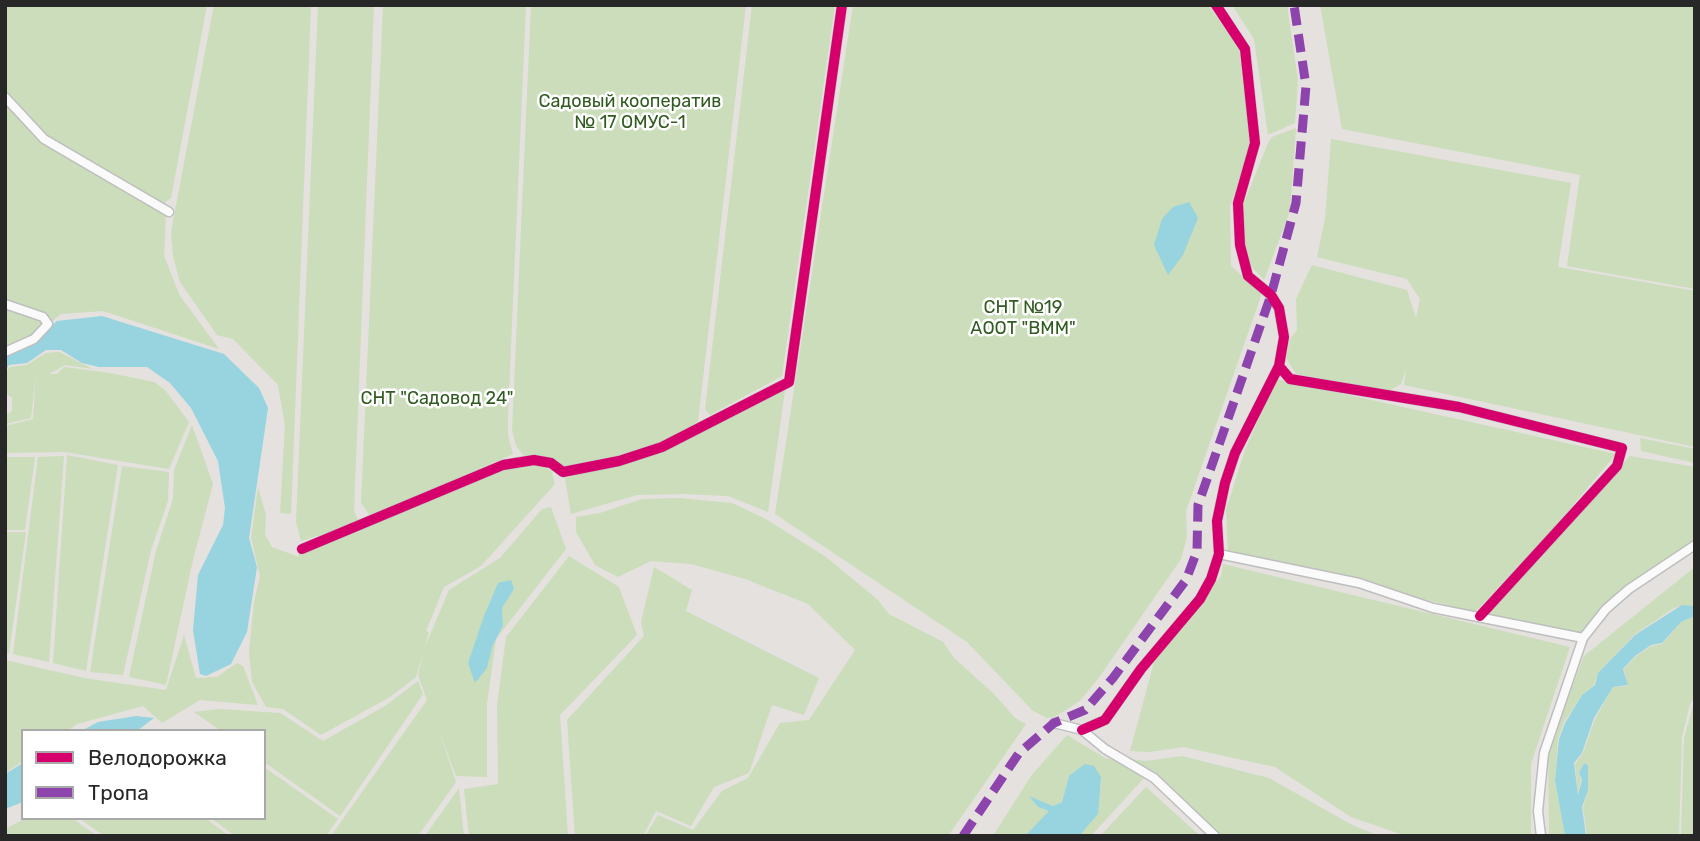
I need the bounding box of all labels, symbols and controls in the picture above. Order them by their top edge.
park label: Садовый кооператив № 17 ОМУС-1 [539,91,721,134]
park label: СНТ №19 АООТ "ВММ" [970,297,1076,340]
park label: СНТ "Садовод 24" [361,388,513,410]
legend [21,729,266,820]
text: Велодорожка [88,745,227,770]
text: Тропа [88,780,149,805]

